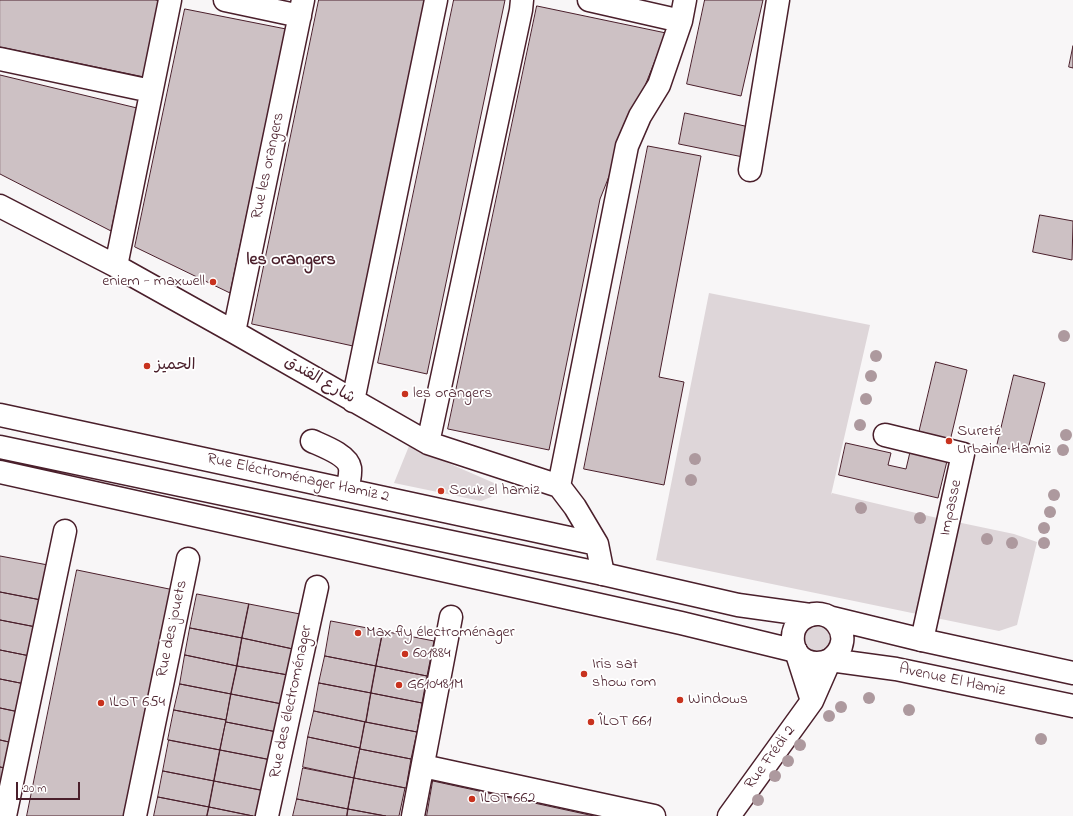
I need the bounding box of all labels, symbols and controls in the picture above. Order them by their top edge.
street label: Rue les orangers [248,111,290,221]
district label: les orangers [246,250,336,272]
place label: eniem - maxwell [102,272,205,292]
marker: eniem - maxwell [208,277,218,287]
street label: شارع الفندق [280,353,358,409]
place label: الحميز [155,356,195,376]
marker: الحميز [142,361,152,371]
place label: les orangers [413,384,492,404]
marker: les orangers [400,389,410,399]
place label: Sureté Urbaine Hamiz [957,422,1051,460]
marker: Sureté Urbaine Hamiz [944,436,954,446]
street label: Rue Eléctroménager Hamiz 2 [205,450,391,508]
street label: Impasse [937,478,967,538]
place label: Souk el hamiz [449,481,540,501]
marker: Souk el hamiz [436,486,446,496]
street label: Rue des jouets [153,579,193,679]
place label: Max fly électroménager [366,623,515,643]
street label: Rue des électroménager [266,624,318,780]
marker: Max fly électroménager [353,628,363,638]
place label: 601884 [413,644,451,664]
marker: 601884 [400,649,410,659]
place label: Iris sat show rom [592,655,656,693]
street label: Avenue El Hamiz [897,660,1007,702]
marker: Iris sat show rom [579,669,589,679]
place label: G610481M [407,675,463,695]
marker: G610481M [394,680,404,690]
place label: Windows [688,690,748,710]
place label: ILOT 654 [109,693,165,713]
marker: Windows [675,695,685,705]
marker: ILOT 654 [96,698,106,708]
place label: ÎLOT 661 [599,712,652,732]
marker: ÎLOT 661 [586,717,596,727]
street label: Rue Frédi 2 [741,722,801,794]
scale bar [18,774,82,800]
text: 20 m [23,780,46,798]
place label: ILOT 662 [480,789,535,809]
marker: ILOT 662 [467,794,477,804]

